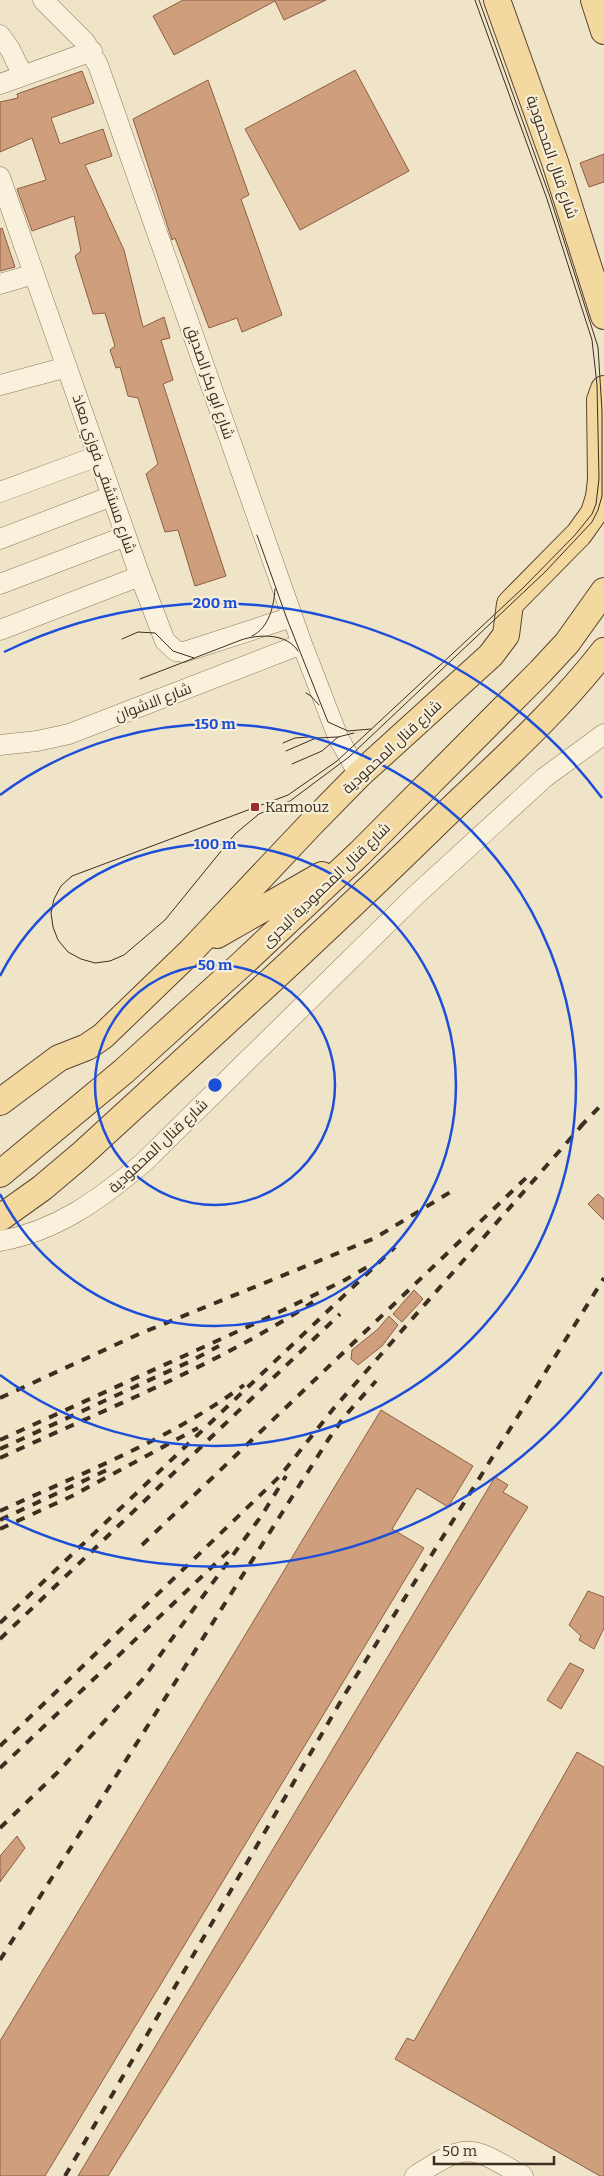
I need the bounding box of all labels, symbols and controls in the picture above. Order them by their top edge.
street label: شارع قنال المحمودية [521,93,582,222]
street label: شارع ابو بكر الصديق [180,323,238,442]
street label: شارع مستشفى فوزي معاذ [66,392,140,557]
text: 200 m [193,594,238,612]
street label: شارع الاشوان [112,679,195,727]
street label: شارع قنال المحمودية [339,696,447,799]
text: 150 m [194,715,236,733]
place label: Karmouz [265,798,329,816]
marker: Karmouz [249,801,261,813]
street label: شارع قنال المحمودية البحرى [258,819,395,953]
text: 100 m [194,835,237,853]
text: 50 m [198,956,233,974]
centre of rings [206,1076,224,1094]
street label: شارع قنال المحمودية [105,1095,213,1198]
scale bar [434,2134,554,2166]
text: 50 m [442,2142,478,2160]

